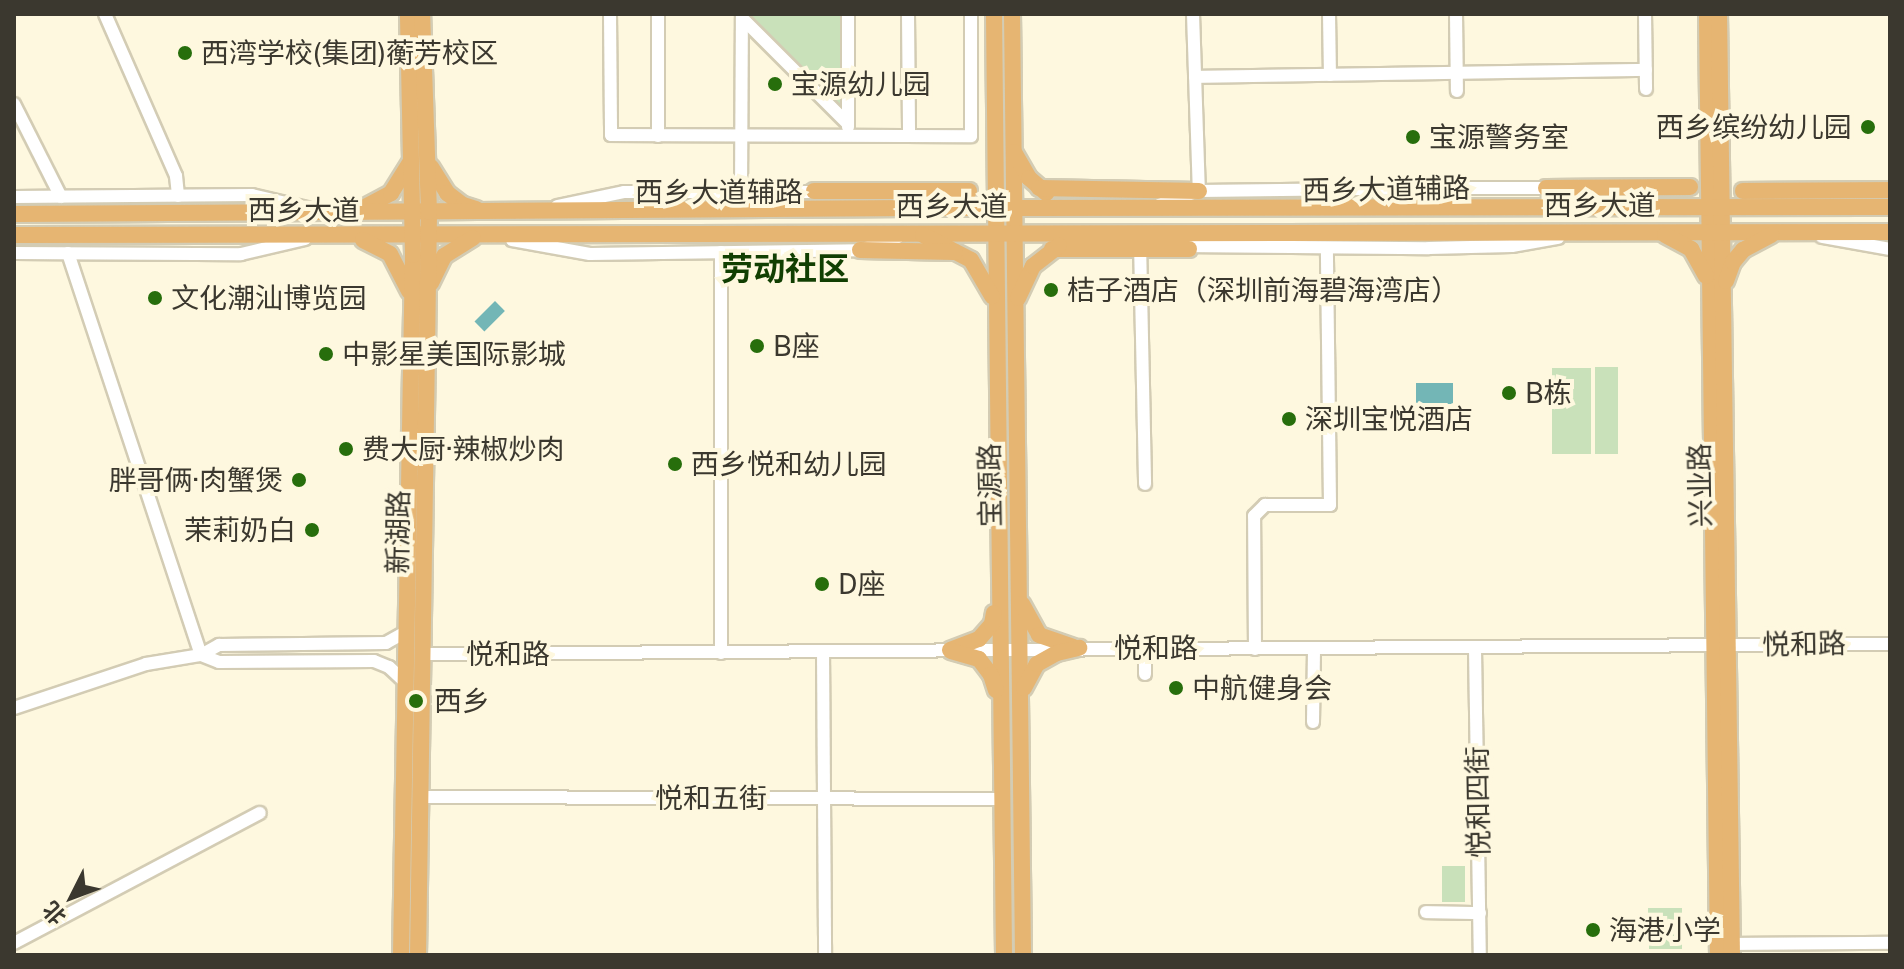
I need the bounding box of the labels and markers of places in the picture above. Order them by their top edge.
place label: 西湾学校(集团)蘅芳校区 [201,36,498,70]
marker: 西湾学校(集团)蘅芳校区 [176,44,194,62]
place label: 宝源幼儿园 [791,67,931,101]
marker: 宝源幼儿园 [766,75,784,93]
place label: 西乡缤纷幼儿园 [1656,110,1852,144]
marker: 西乡缤纷幼儿园 [1859,118,1877,136]
place label: 宝源警务室 [1429,120,1569,154]
marker: 宝源警务室 [1404,128,1422,146]
place label: 桔子酒店（深圳前海碧海湾店） [1067,273,1459,307]
place label: 文化潮汕博览园 [171,281,367,315]
marker: 桔子酒店（深圳前海碧海湾店） [1042,281,1060,299]
marker: 文化潮汕博览园 [146,289,164,307]
place label: B座 [773,329,820,363]
place label: 中影星美国际影城 [342,337,566,371]
marker: B座 [748,337,766,355]
marker: 中影星美国际影城 [317,345,335,363]
place label: B栋 [1525,376,1572,410]
marker: B栋 [1500,384,1518,402]
place label: 深圳宝悦酒店 [1305,402,1473,436]
marker: 深圳宝悦酒店 [1280,410,1298,428]
place label: 费大厨·辣椒炒肉 [362,432,564,466]
marker: 费大厨·辣椒炒肉 [337,440,355,458]
place label: 西乡悦和幼儿园 [691,447,887,481]
marker: 西乡悦和幼儿园 [666,455,684,473]
place label: 胖哥俩·肉蟹煲 [109,463,283,497]
marker: 胖哥俩·肉蟹煲 [290,471,308,489]
place label: 茉莉奶白 [184,513,296,547]
marker: 茉莉奶白 [303,521,321,539]
place label: D座 [838,567,885,601]
marker: D座 [813,575,831,593]
place label: 中航健身会 [1192,671,1332,705]
marker: 中航健身会 [1167,679,1185,697]
place label: 西乡 [434,684,490,718]
marker: 西乡 [405,690,427,712]
place label: 海港小学 [1609,913,1721,947]
marker: 海港小学 [1584,921,1602,939]

